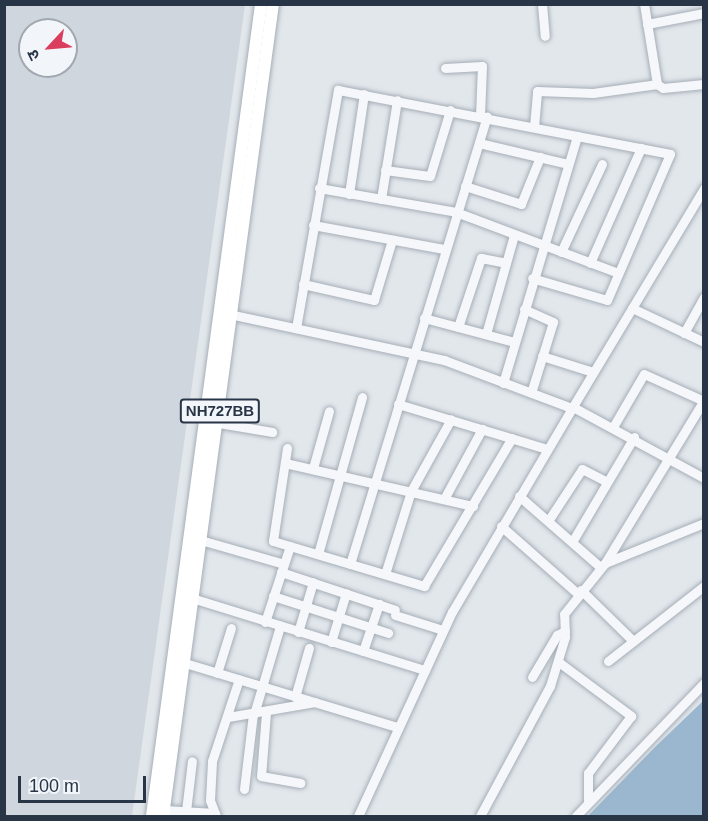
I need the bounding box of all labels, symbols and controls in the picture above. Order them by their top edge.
north arrow [18,18,78,78]
text: उ [23,47,43,63]
road number: NH727BB [180,399,260,423]
scale bar [21,764,148,802]
text: 100 m [29,776,79,796]

